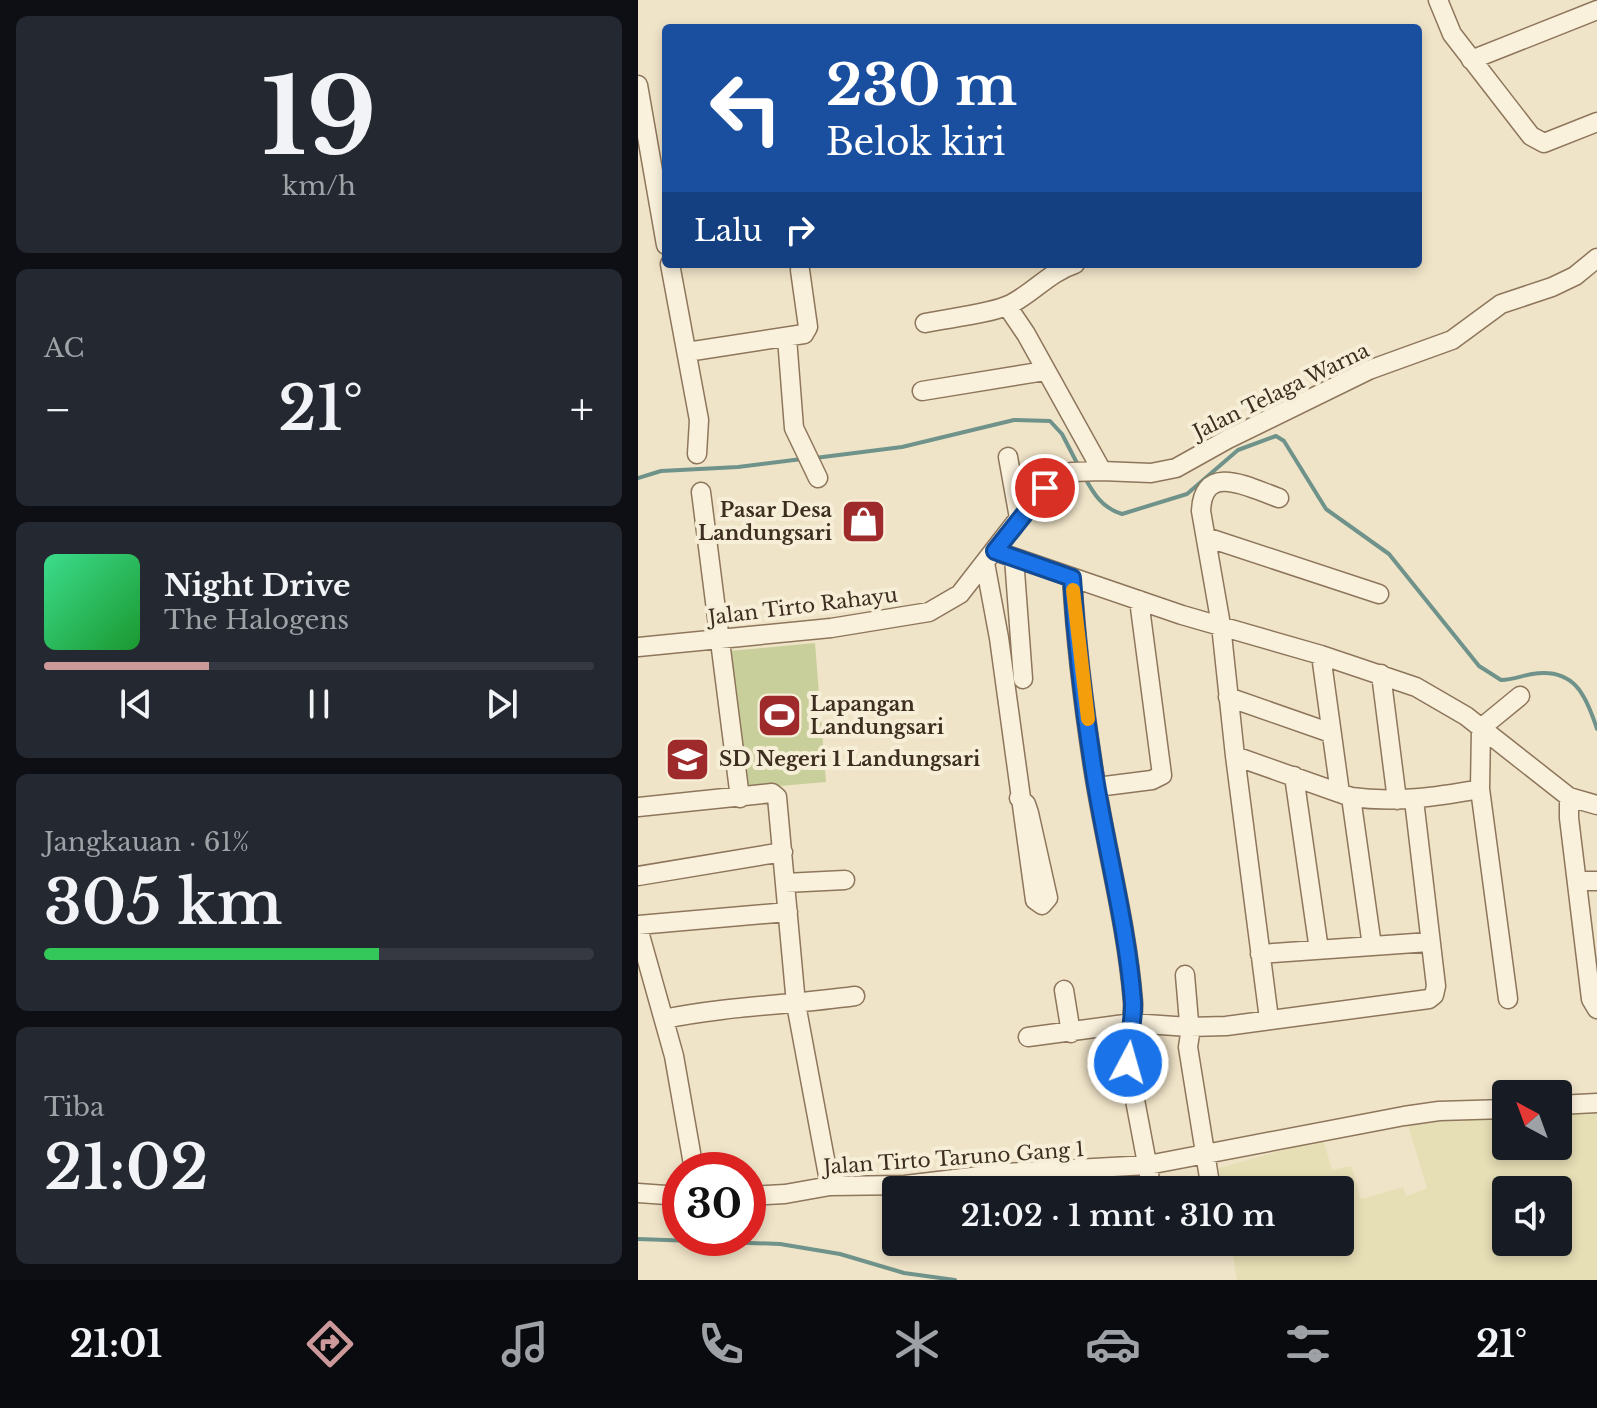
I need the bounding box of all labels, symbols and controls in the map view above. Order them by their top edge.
text: 230 m [826,51,1017,120]
text: 19 [261,53,377,182]
icon: left [694,56,798,160]
text: Belok kiri [826,120,1005,165]
text: km/h [282,170,356,202]
icon: right [778,208,822,252]
text: Lalu [694,212,762,249]
text: AC [44,332,84,364]
street label: Jalan Telaga Warna [1186,338,1374,445]
text: 21° [278,372,363,446]
text: − [44,382,72,437]
text: + [570,382,594,437]
pin [1011,454,1079,522]
icon: arrive [1023,466,1067,510]
place label: Pasar Desa Landungsari [698,498,833,545]
shop icon: Pasar Desa Landungsari [839,498,887,546]
text: Night Drive [164,567,350,604]
street label: Jalan Tirto Rahayu [704,582,899,630]
text: The Halogens [164,604,349,636]
icon: previous [114,682,158,726]
icon: pause [297,682,341,726]
icon: next [480,682,524,726]
sports icon: Lapangan Landungsari [755,692,803,740]
place label: Lapangan Landungsari [810,692,944,739]
school or university icon: SD Negeri 1 Landungsari [664,735,712,783]
place label: SD Negeri 1 Landungsari [719,747,980,771]
text: Jangkauan · 61% [44,826,250,858]
text: 305 km [44,866,283,940]
position arrow [1086,1021,1170,1105]
north arrow [1492,1080,1572,1160]
map controls [1492,1080,1572,1256]
text: Tiba [44,1091,104,1123]
text: 21:02 [44,1131,209,1205]
street label: Jalan Tirto Taruno Gang 1 [820,1137,1085,1179]
speed limit sign: 30 [662,1152,766,1256]
button: sound [1492,1176,1572,1256]
text: 21:02 · 1 mnt · 310 m [961,1197,1275,1234]
icon: directions [302,1316,358,1372]
icon: music [497,1316,553,1372]
icon: phone [693,1316,749,1372]
icon: climate [889,1316,945,1372]
icon: car [1085,1316,1141,1372]
icon: filters [1280,1316,1336,1372]
text: 21:01 [70,1322,162,1367]
text: 21° [1476,1322,1527,1367]

